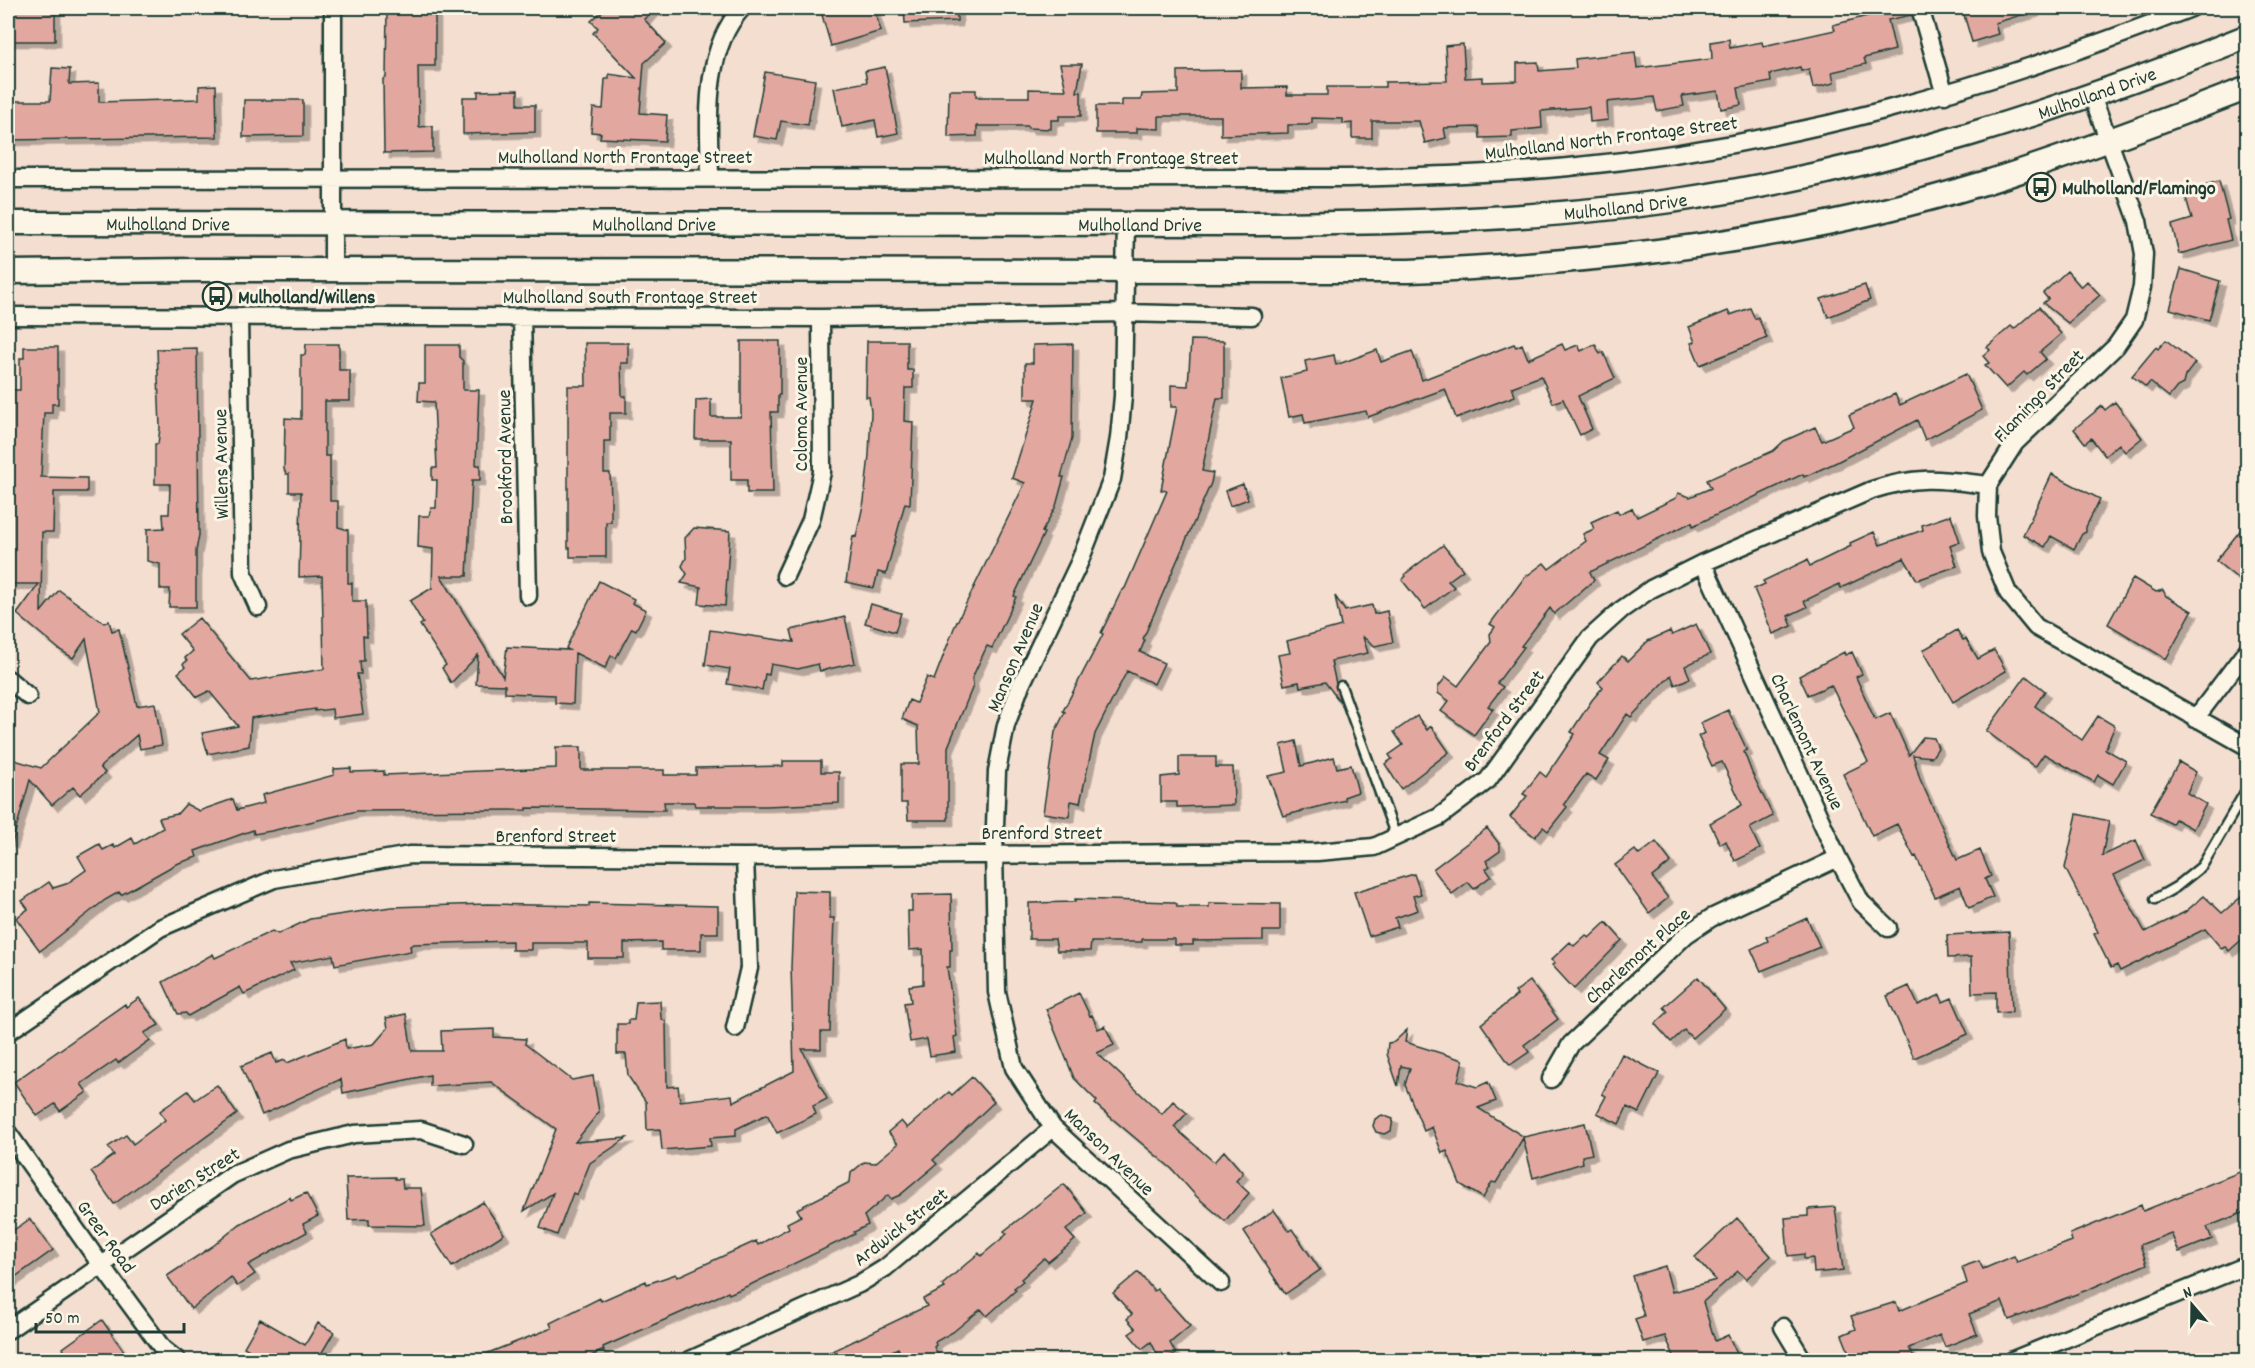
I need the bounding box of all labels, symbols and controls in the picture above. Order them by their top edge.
street label: Mulholland Drive [2035,62,2161,129]
street label: Mulholland North Frontage Street [1483,111,1739,169]
street label: Mulholland North Frontage Street [498,145,752,173]
street label: Mulholland North Frontage Street [984,146,1238,174]
bus stop icon: Mulholland/Flamingo [2025,171,2057,203]
place label: Mulholland/Flamingo [2062,176,2216,204]
street label: Mulholland Drive [1563,188,1690,230]
street label: Mulholland Drive [106,212,230,240]
street label: Mulholland Drive [592,212,716,241]
street label: Mulholland Drive [1078,213,1202,241]
bus stop icon: Mulholland/Willens [201,280,233,312]
place label: Mulholland/Willens [238,285,376,313]
street label: Mulholland South Frontage Street [503,285,757,313]
street label: Flamingo Street [1988,344,2092,450]
street label: Coloma Avenue [789,356,817,471]
street label: Brookford Avenue [492,389,522,525]
street label: Willens Avenue [208,408,238,519]
street label: Manson Avenue [981,599,1052,717]
street label: Brenford Street [1458,665,1553,778]
street label: Charlemont Avenue [1761,669,1849,815]
street label: Brenford Street [982,821,1102,849]
street label: Brenford Street [496,824,616,852]
street label: Charlemont Place [1580,902,1698,1012]
street label: Manson Avenue [1056,1103,1160,1204]
street label: Darien Street [145,1142,246,1219]
street label: Ardwick Street [848,1182,955,1274]
street label: Greer Road [68,1195,141,1280]
north arrow [2162,1275,2222,1335]
text: N [2180,1281,2195,1305]
scale bar [36,1296,184,1334]
text: 50 m [45,1307,80,1332]

